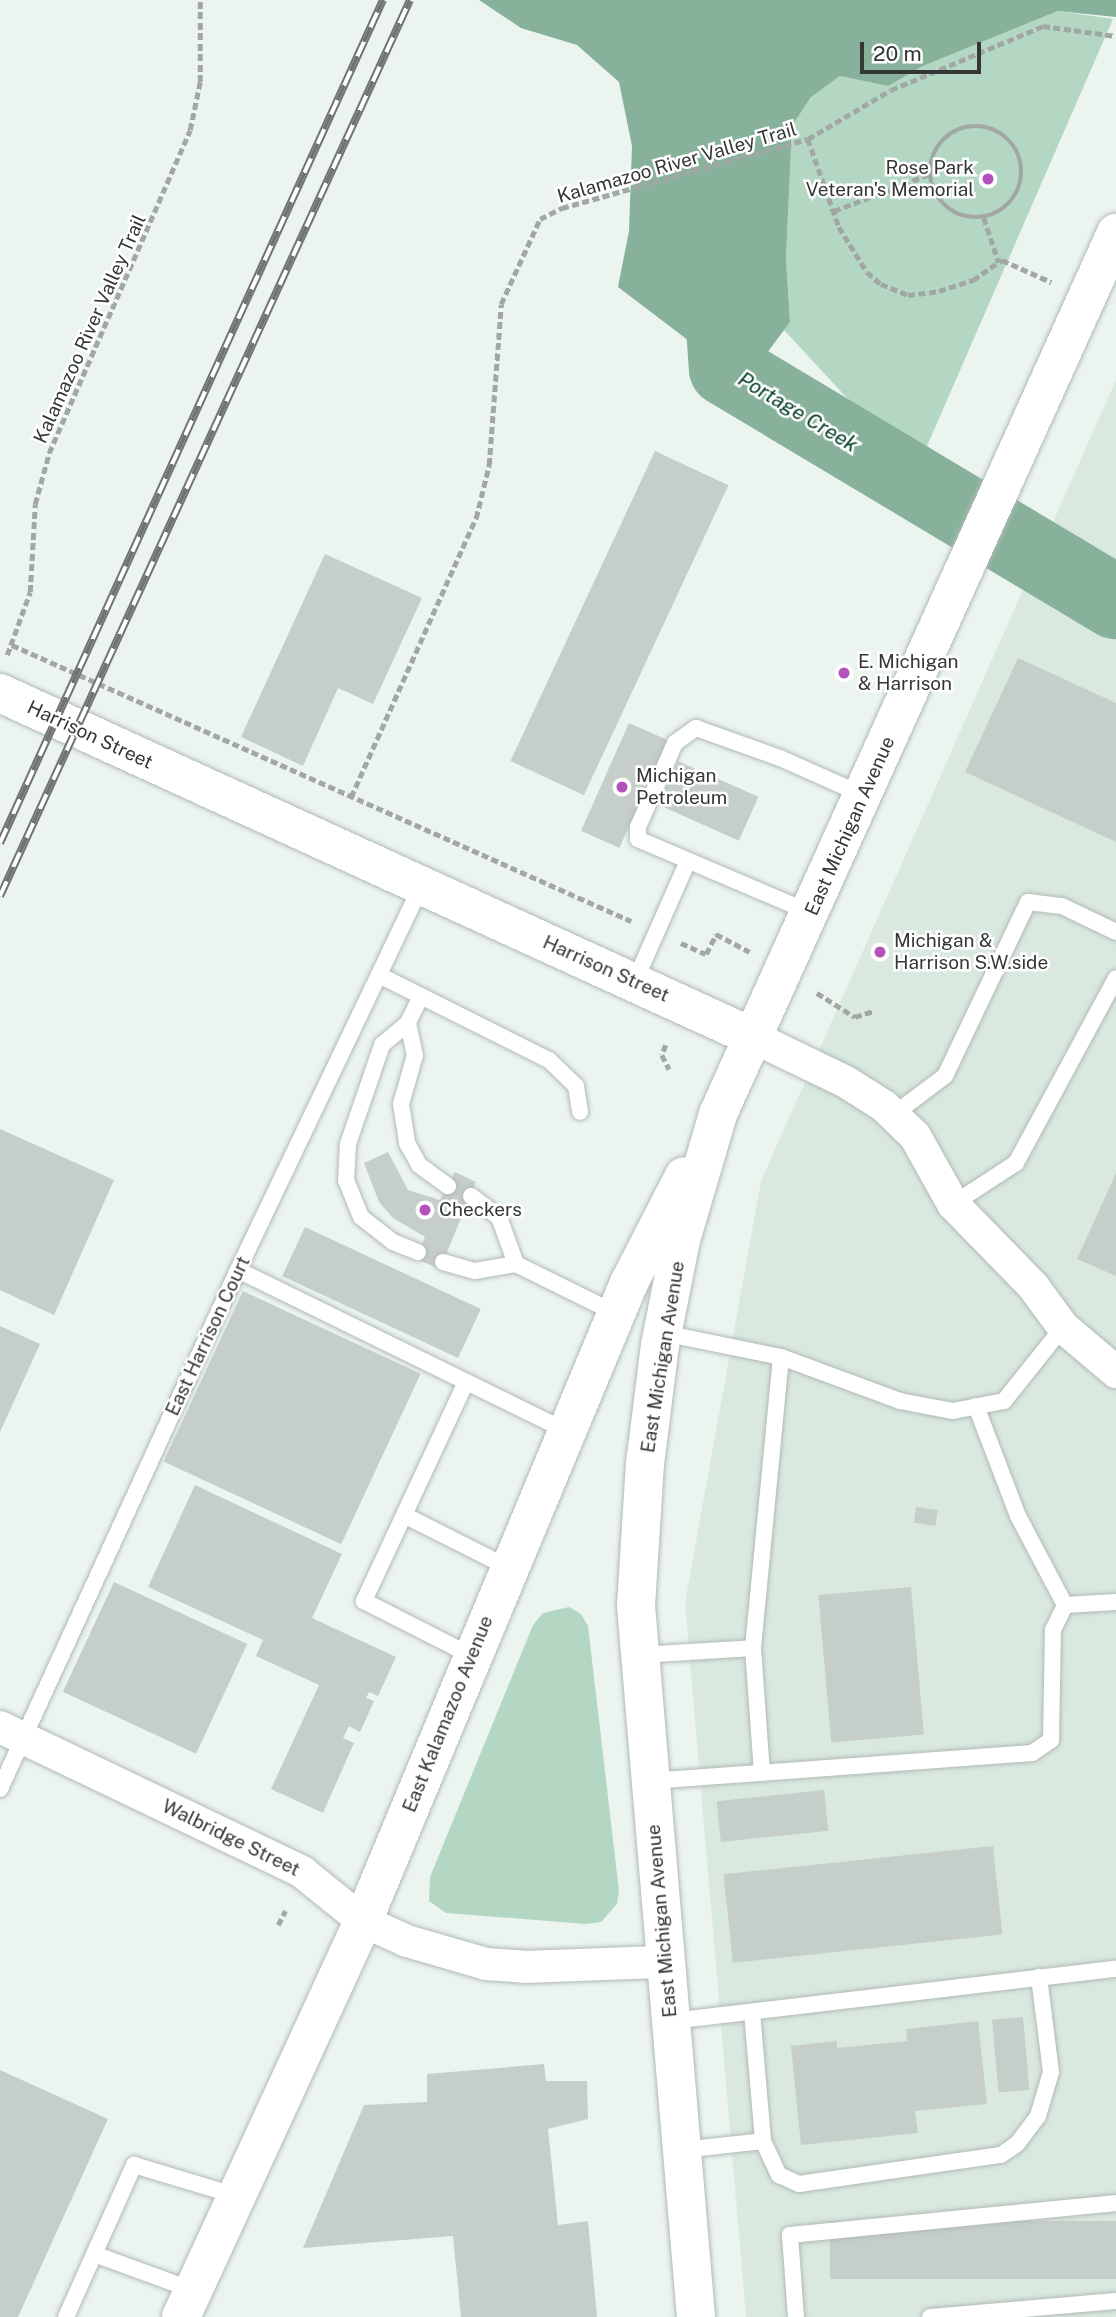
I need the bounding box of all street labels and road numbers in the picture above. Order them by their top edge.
street label: Kalamazoo River Valley Trail [554,118,800,208]
street label: Kalamazoo River Valley Trail [29,211,151,447]
street label: Harrison Street [24,696,156,774]
street label: East Michigan Avenue [800,733,900,919]
street label: Harrison Street [539,931,673,1007]
street label: East Harrison Court [161,1253,255,1419]
street label: East Michigan Avenue [637,1260,689,1454]
street label: East Kalamazoo Avenue [398,1612,498,1816]
street label: Walbridge Street [158,1795,304,1881]
street label: East Michigan Avenue [642,1824,682,2018]

